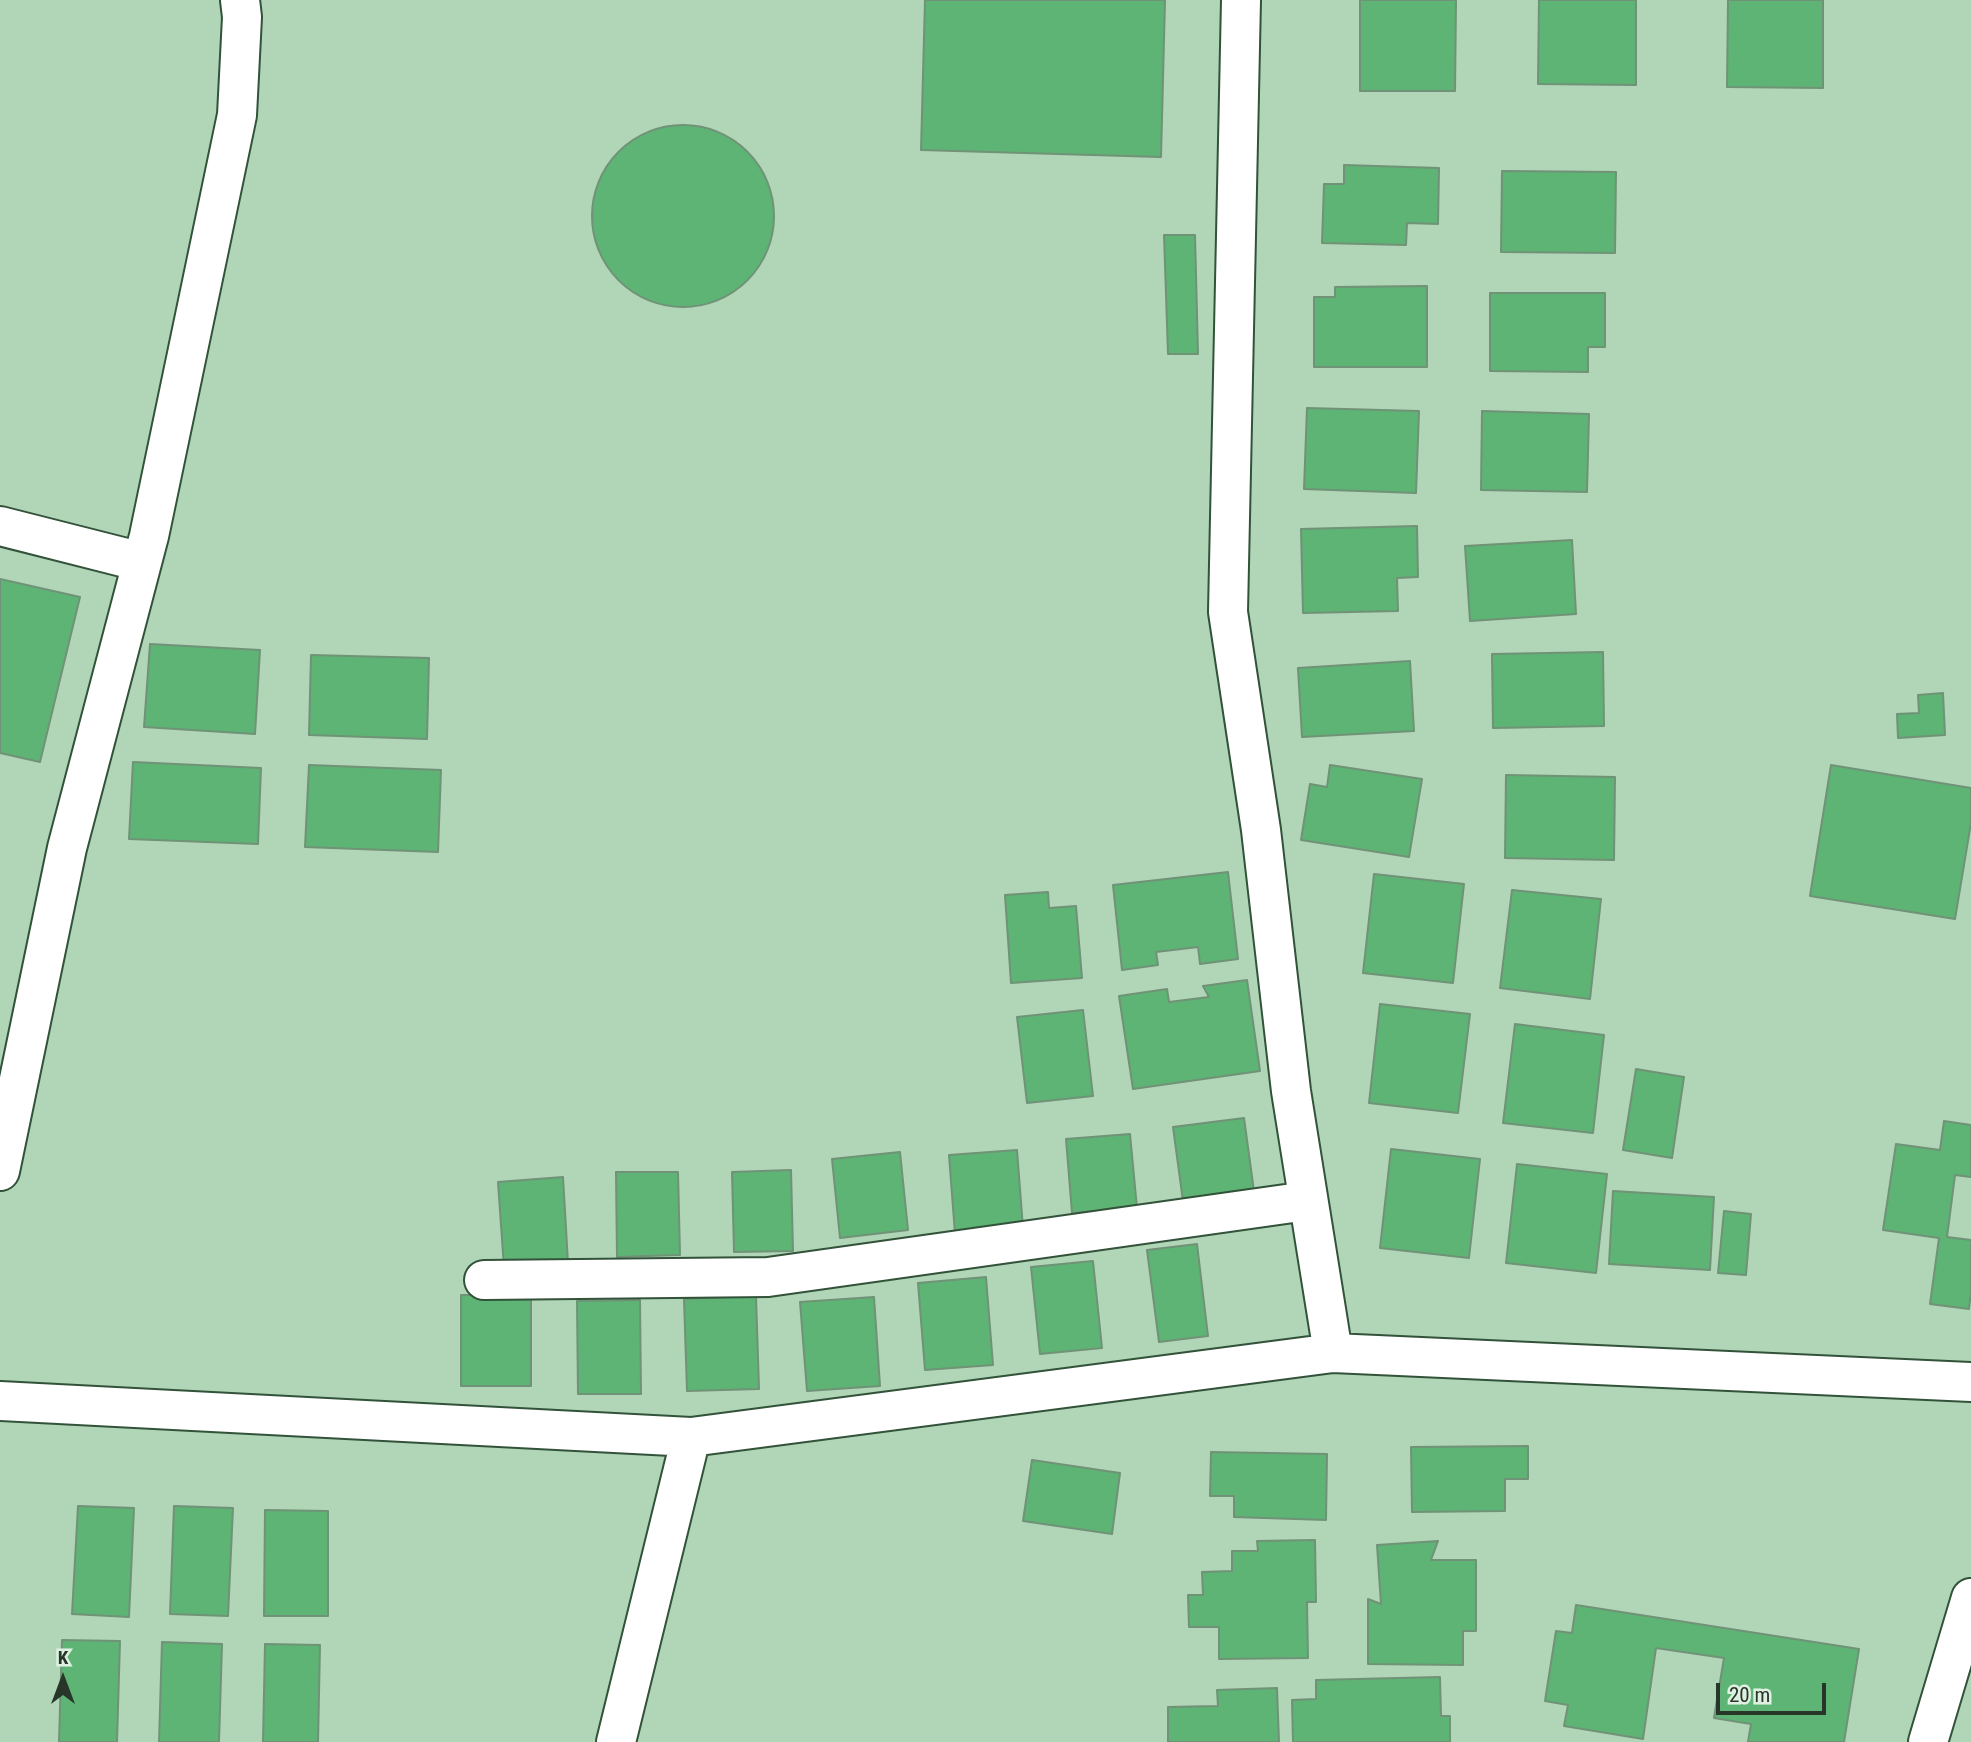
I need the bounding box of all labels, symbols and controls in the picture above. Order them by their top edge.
north arrow [28,1644,98,1714]
text: K [58,1646,68,1669]
scale bar [1719,1668,1829,1712]
text: 20 m [1729,1683,1770,1707]

